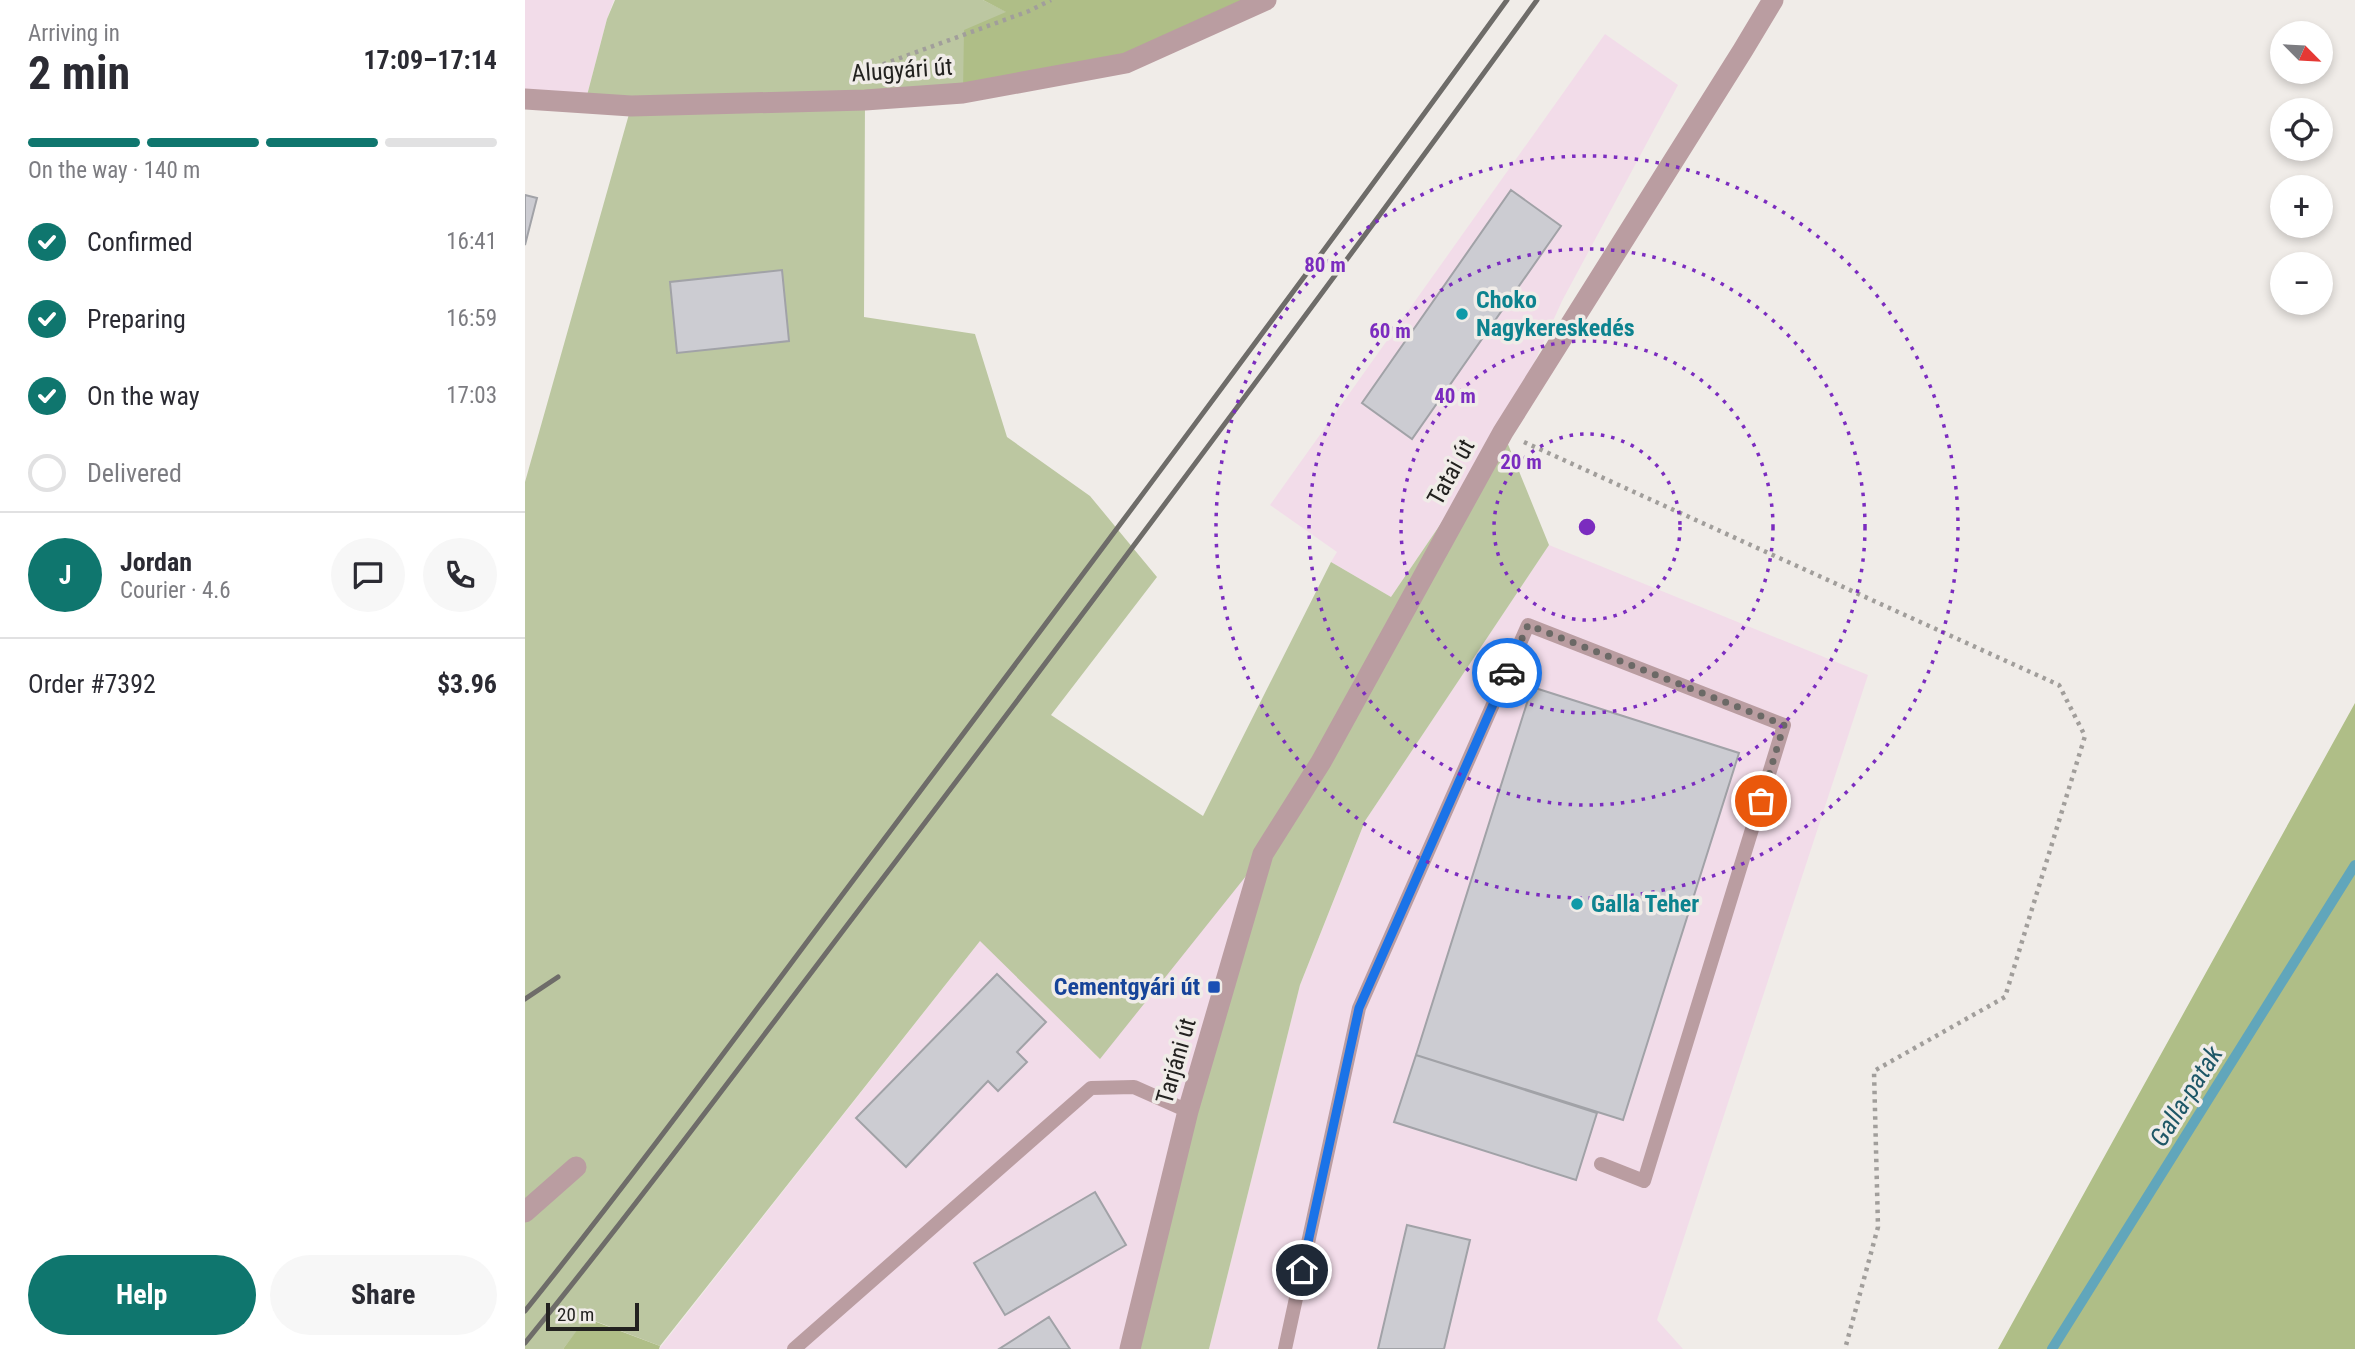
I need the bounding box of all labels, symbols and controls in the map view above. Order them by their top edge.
text: Arriving in [28,20,120,47]
north arrow [2270,21,2333,84]
map controls [2270,21,2333,315]
text: 17:09–17:14 [363,45,497,75]
text: 2 min [28,46,130,100]
street label: Alugyári út [851,53,953,87]
button: locate [2270,98,2333,161]
text: On the way · 140 m [28,157,200,184]
button: + [2270,175,2333,238]
icon: check [28,223,66,261]
text: Confirmed [87,227,193,257]
text: 16:41 [446,228,497,255]
button: − [2270,252,2333,315]
text: 80 m [1304,253,1346,277]
place label: Choko Nagykereskedés [1476,286,1635,342]
icon: check [28,300,66,338]
text: Preparing [87,304,186,334]
text: 16:59 [446,305,497,332]
marker: Choko Nagykereskedés [1454,306,1470,322]
text: 60 m [1369,319,1411,343]
icon: check [28,377,66,415]
text: On the way [87,381,200,411]
text: 17:03 [446,382,497,409]
text: 40 m [1434,384,1476,408]
street label: Tatai út [1422,434,1480,510]
text: 20 m [1500,450,1542,474]
text: Delivered [87,458,182,488]
centre of rings [1575,515,1599,539]
button: chat [331,538,405,612]
button: phone [423,538,497,612]
text: Jordan [120,547,192,577]
text: J [59,560,71,590]
text: Courier · 4.6 [120,577,231,604]
courier [1472,638,1542,708]
icon: car [1488,654,1526,692]
text: Order #7392 [28,669,156,699]
text: $3.96 [437,669,497,699]
pin [1731,771,1791,831]
icon: bag [1742,782,1780,820]
place label: Galla Teher [1591,890,1699,918]
marker: Galla Teher [1569,896,1585,912]
place label: Cementgyári út [1054,973,1200,1001]
marker: Cementgyári út [1206,979,1222,995]
street label: Tarjáni út [1150,1015,1202,1107]
water label: Galla-patak [2144,1040,2229,1152]
pin [1272,1240,1332,1300]
icon: home [1283,1251,1321,1289]
button: Help [28,1255,256,1335]
button: Share [270,1255,497,1335]
scale bar [546,1300,639,1332]
text: 20 m [557,1303,594,1326]

